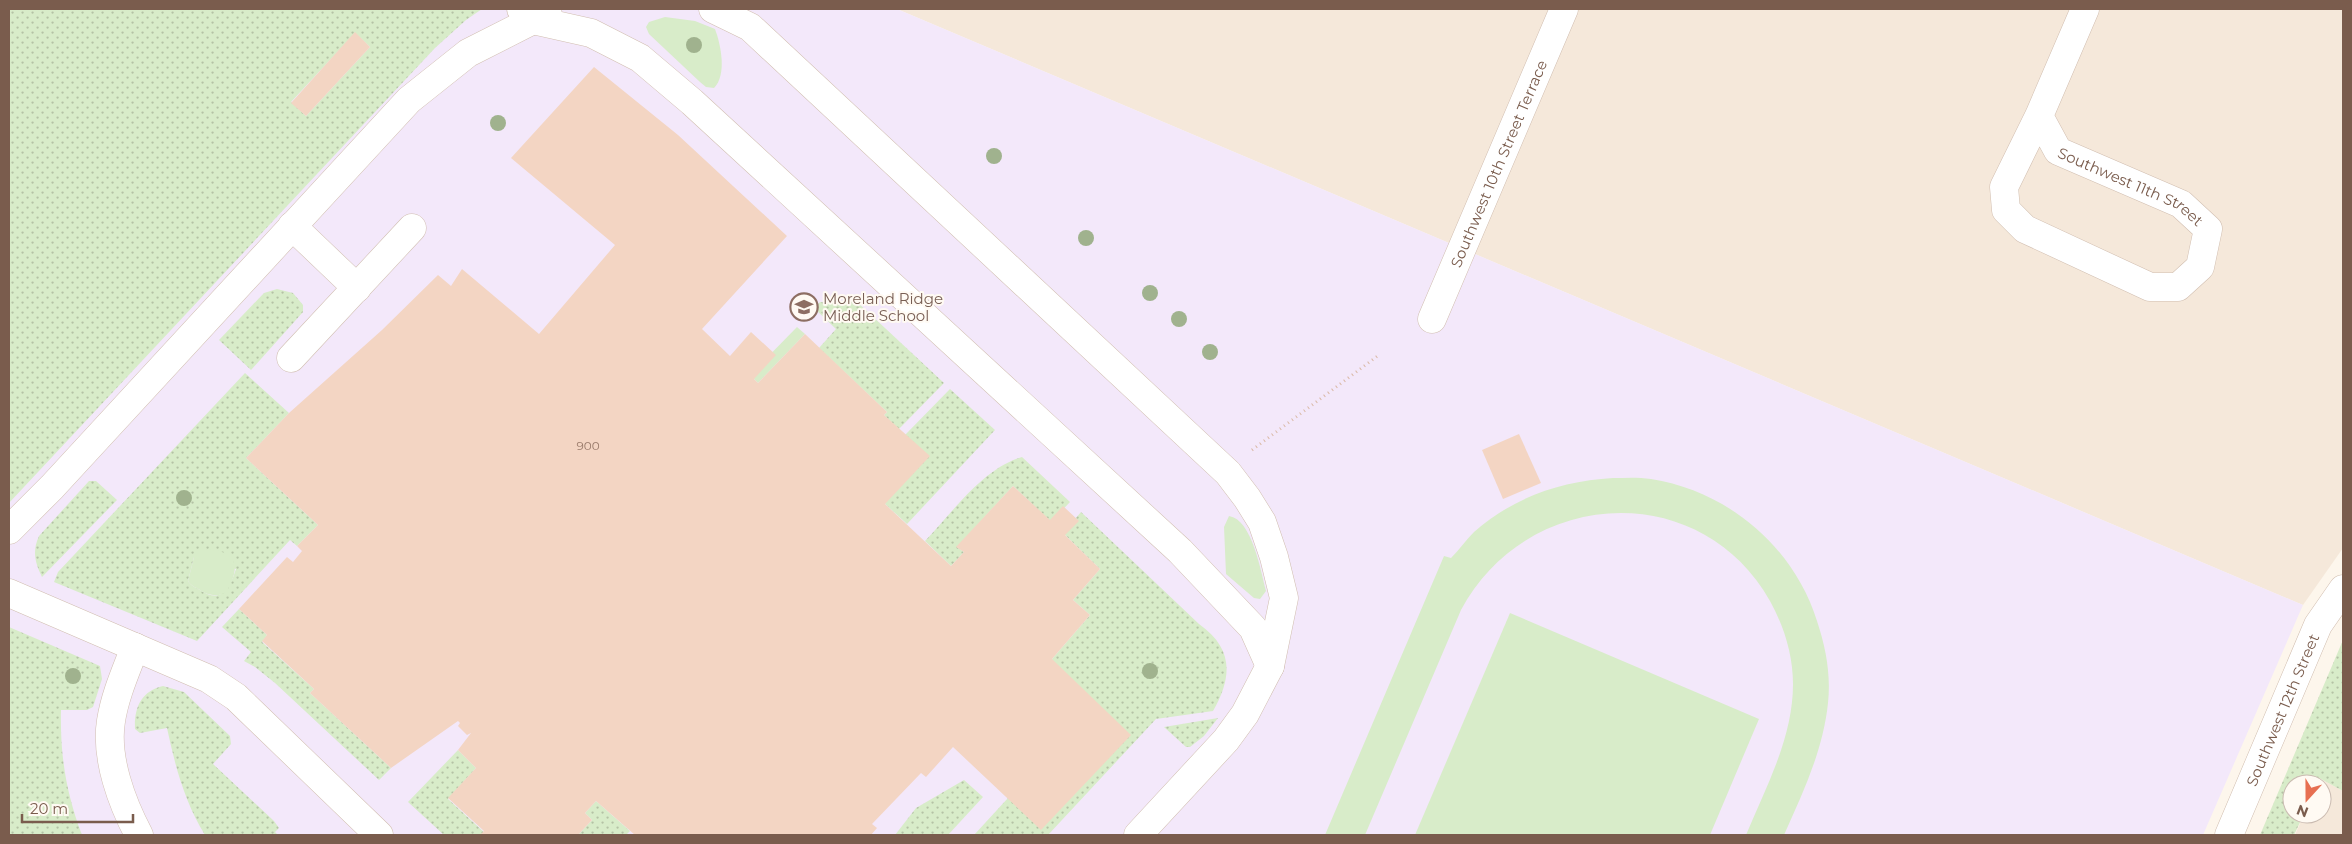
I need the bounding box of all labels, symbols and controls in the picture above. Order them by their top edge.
street label: Southwest 10th Street Terrace [1446,57,1551,270]
street label: Southwest 11th Street [2055,143,2208,230]
place label: Moreland Ridge Middle School [823,289,943,325]
school or university icon: Moreland Ridge Middle School [789,292,819,322]
house number: 900 [576,438,600,453]
street label: Southwest 12th Street [2241,631,2323,789]
north arrow [2282,774,2332,824]
scale bar [22,792,134,824]
text: 20 m [30,799,68,818]
text: N [2294,801,2311,822]

